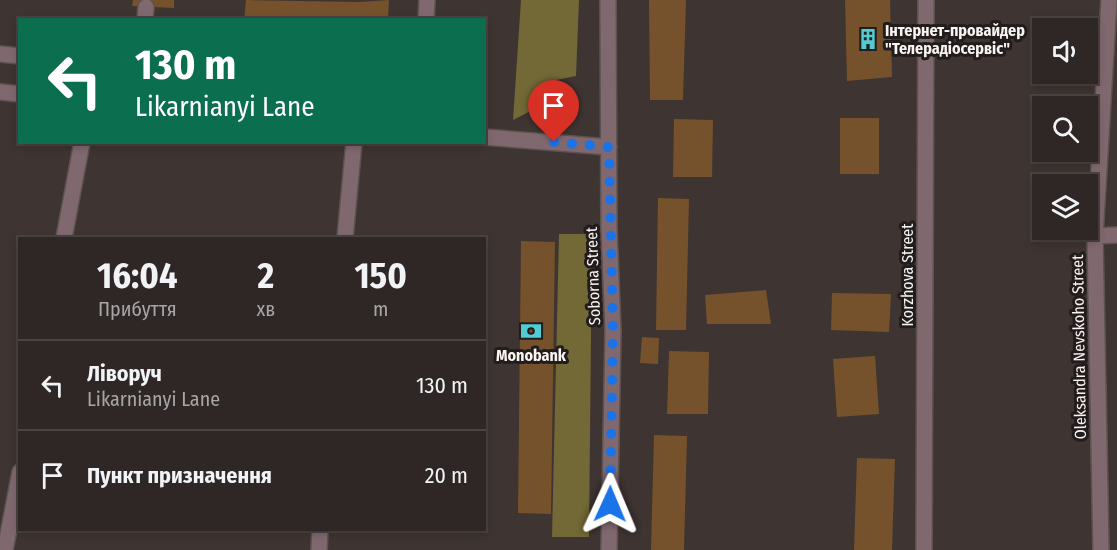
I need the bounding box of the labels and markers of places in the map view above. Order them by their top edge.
place label: Інтернет-провайдер "Телерадіосервіс" [885,21,1025,58]
building icon: Інтернет-провайдер "Телерадіосервіс" [856,27,880,51]
pin [528,80,579,142]
bank icon: Monobank [519,319,543,343]
place label: Monobank [496,346,567,365]

